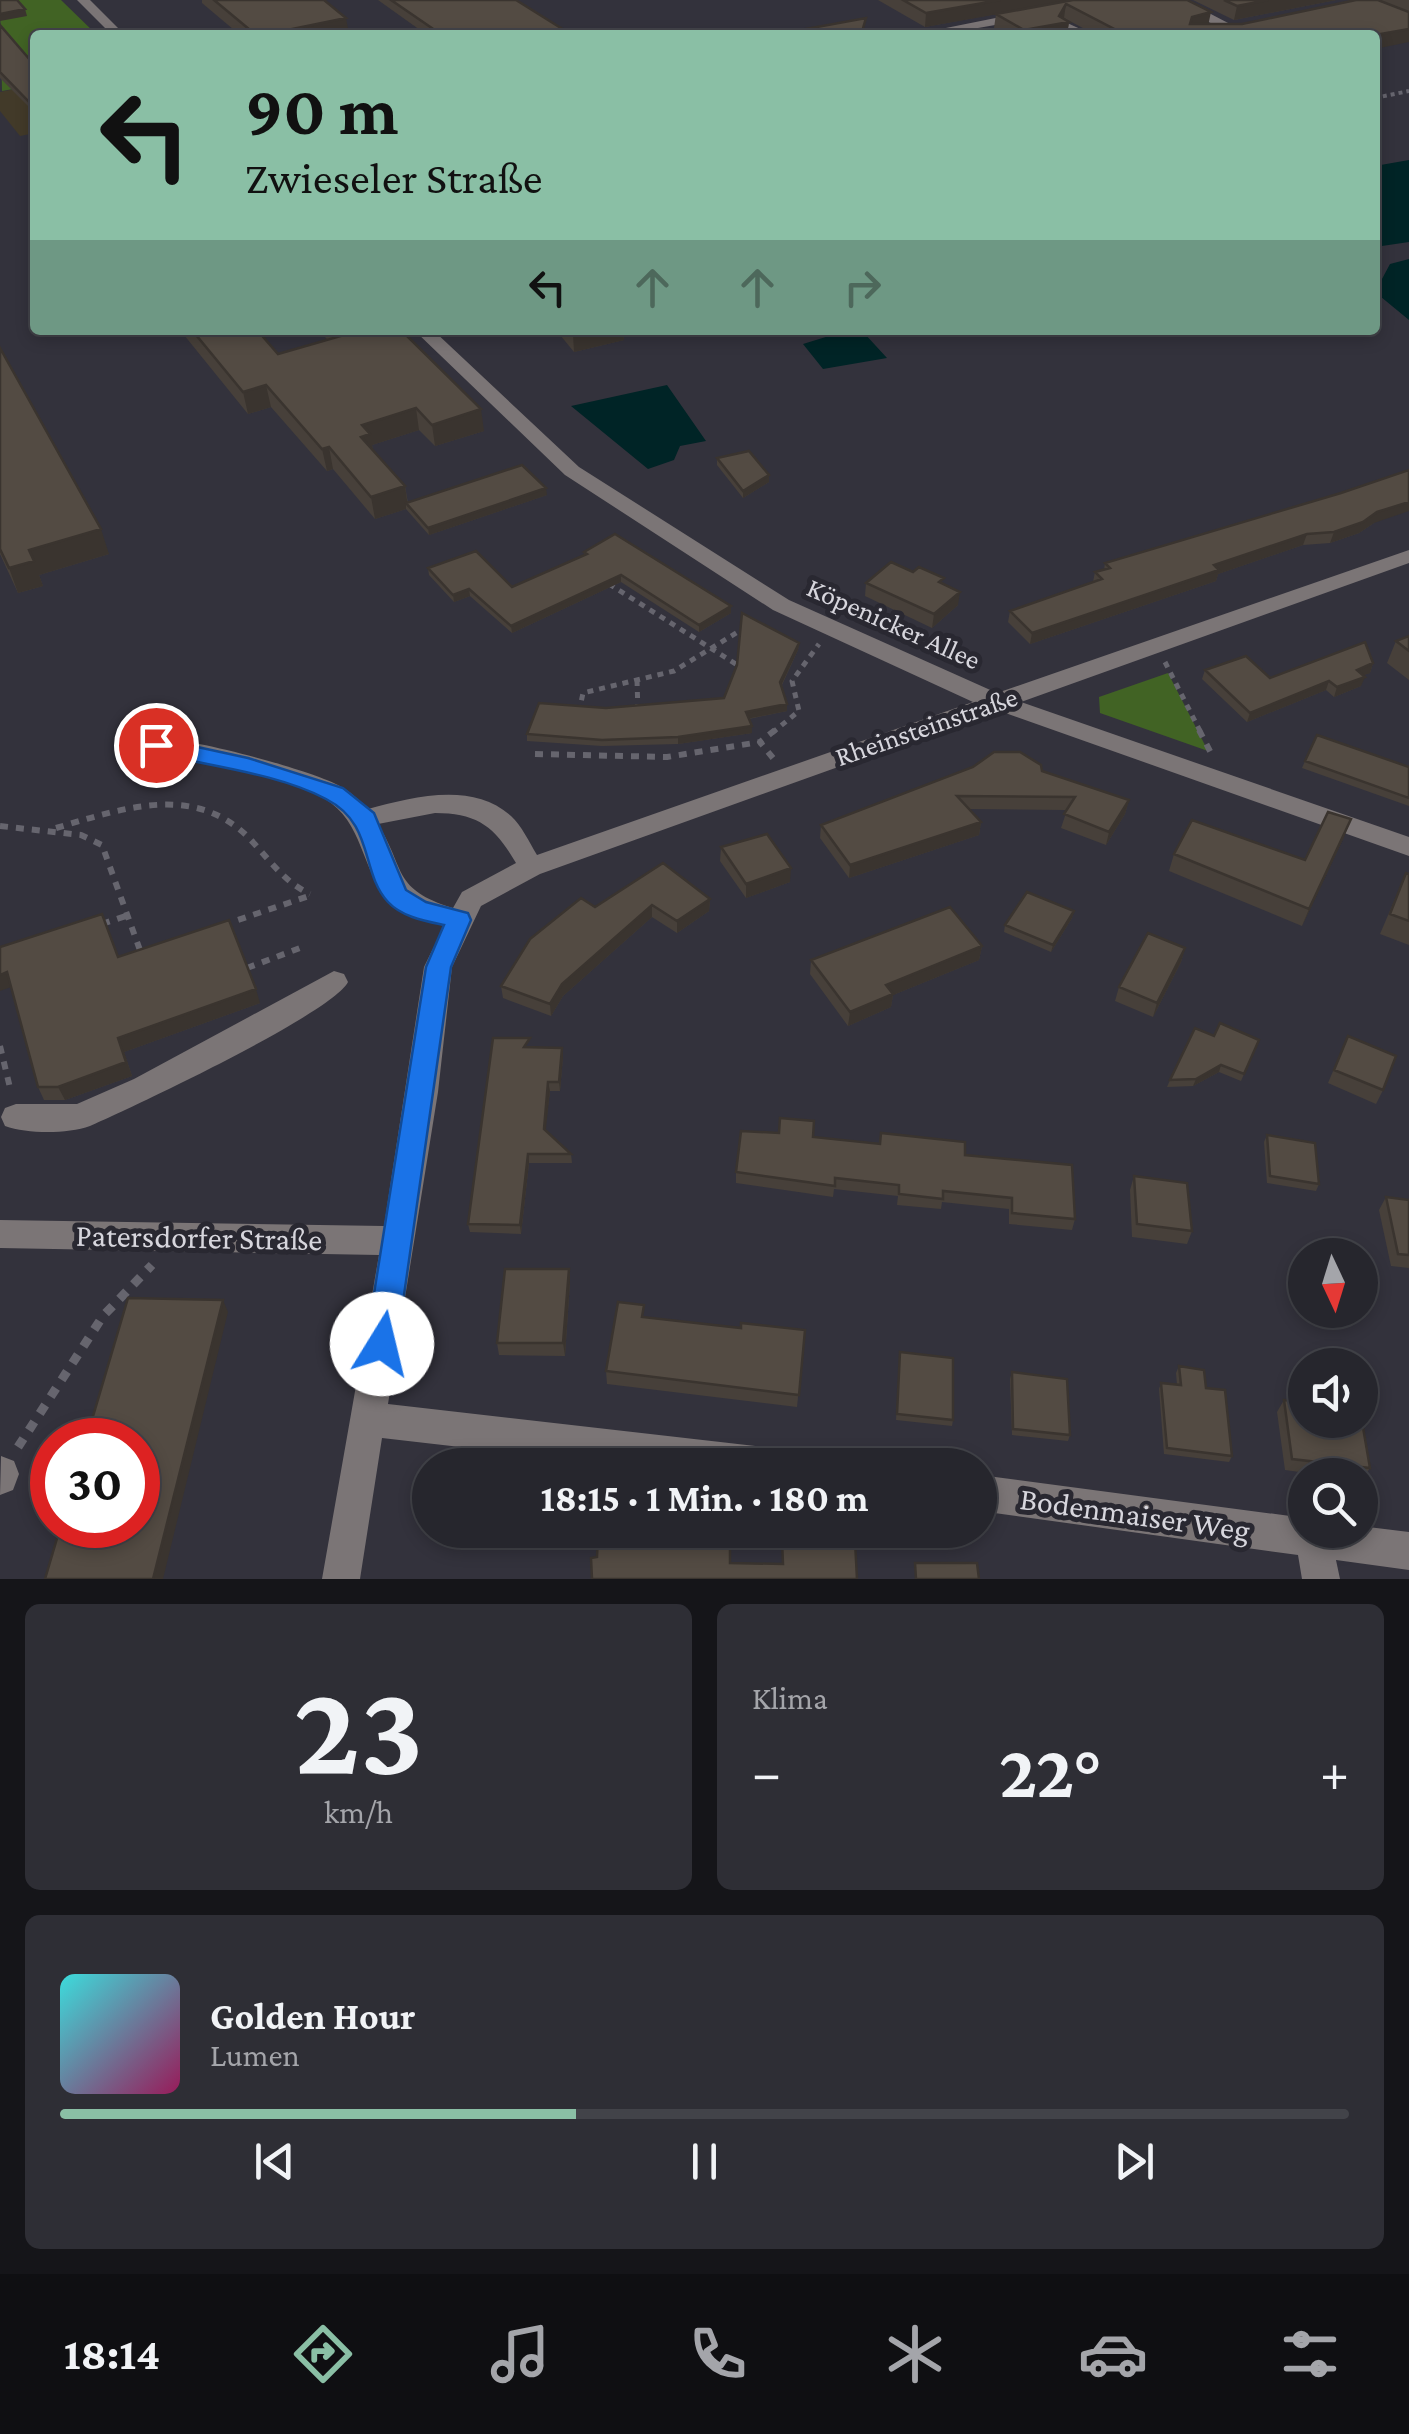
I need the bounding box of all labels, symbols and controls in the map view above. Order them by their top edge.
icon: left [80,70,210,200]
text: 90 m [245,71,398,149]
text: Zwieseler Straße [245,153,543,203]
icon: left [520,260,575,315]
icon: ahead [625,260,680,315]
icon: ahead [730,260,785,315]
icon: right [835,260,890,315]
street label: Köpenicker Allee [802,571,985,676]
street label: Rheinsteinstraße [831,681,1021,772]
pin [114,703,199,788]
icon: arrive [129,718,184,773]
street label: Patersdorfer Straße [76,1217,322,1257]
north arrow [1288,1238,1378,1328]
map controls [1288,1238,1378,1548]
position arrow [330,1292,434,1396]
button: sound [1288,1348,1378,1438]
speed limit sign: 30 [30,1418,160,1548]
button: search [1288,1458,1378,1548]
text: 18:15 · 1 Min. · 180 m [540,1477,869,1519]
street label: Bodenmaiser Weg [1018,1480,1252,1548]
text: 23 [294,1656,423,1801]
text: Klima [752,1680,828,1716]
text: 22° [999,1730,1102,1813]
text: − [752,1742,781,1803]
text: + [1320,1742,1349,1803]
text: km/h [324,1794,393,1830]
text: Golden Hour [210,1995,416,2037]
text: Lumen [210,2037,300,2073]
icon: previous [247,2134,302,2189]
icon: pause [677,2134,732,2189]
icon: next [1107,2134,1162,2189]
icon: directions [288,2319,358,2389]
icon: music [485,2319,555,2389]
icon: phone [683,2319,753,2389]
icon: climate [880,2319,950,2389]
icon: car [1078,2319,1148,2389]
icon: filters [1275,2319,1345,2389]
text: 18:14 [64,2329,160,2379]

